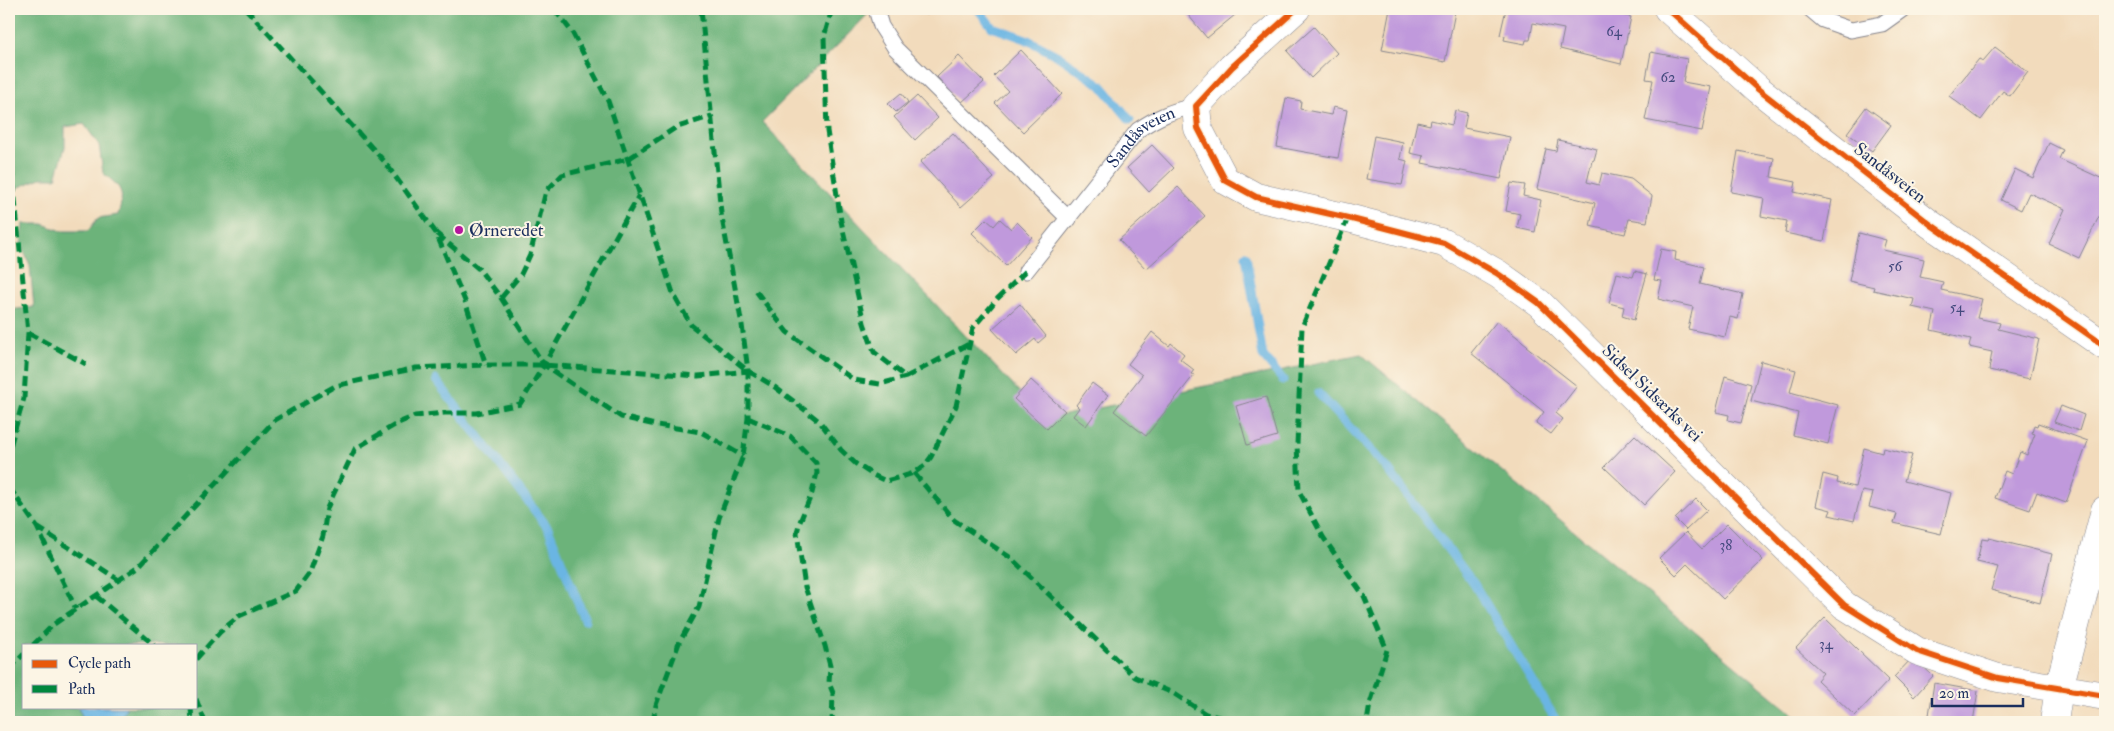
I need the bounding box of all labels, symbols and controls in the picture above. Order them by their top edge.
house number: 64 [1606,22,1623,41]
house number: 62 [1660,68,1676,87]
street label: Sandåsveien [1101,101,1178,172]
street label: Sandåsveien [1849,138,1931,208]
place label: Ørneredet [469,219,544,242]
marker: Ørneredet [453,224,465,236]
house number: 56 [1888,257,1903,276]
house number: 54 [1950,298,1965,317]
street label: Sidsel Sidsærks vei [1597,339,1707,447]
house number: 38 [1720,536,1732,555]
house number: 34 [1819,635,1834,654]
legend [22,644,198,708]
text: Cycle path [68,654,131,674]
scale bar [1932,676,2023,708]
text: Path [68,680,95,699]
text: 20 m [1939,684,1969,703]

